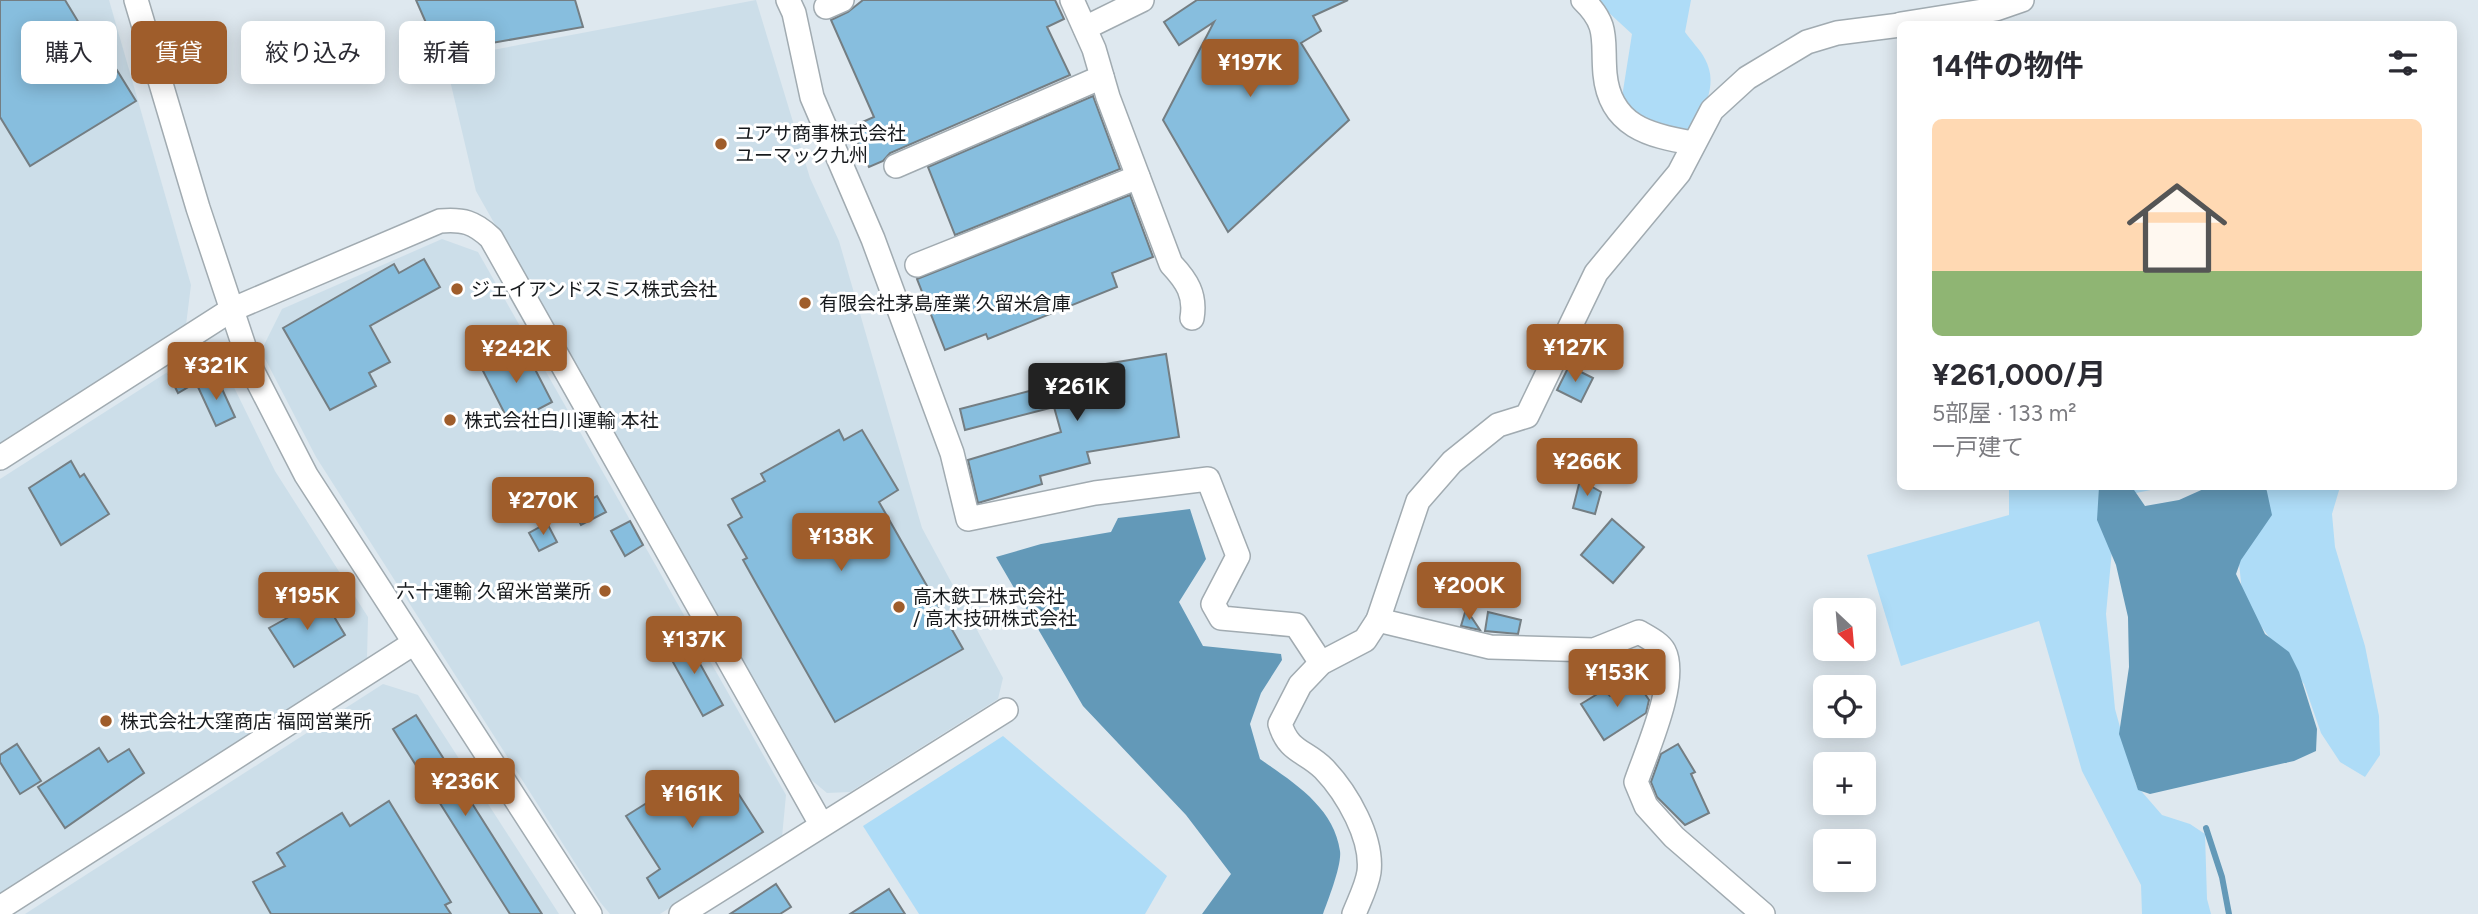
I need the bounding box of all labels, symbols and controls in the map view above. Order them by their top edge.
chip: 購入 [21,21,117,84]
chip: 賃貸 [131,21,227,84]
chip: 絞り込み [241,21,385,84]
chip: 新着 [399,21,495,84]
pin: ¥197K [1201,40,1299,99]
icon: filters [2384,44,2422,82]
text: 14件の物件 [1932,47,2084,84]
text: ¥197K [1218,48,1282,76]
place label: ユアサ商事株式会社 ユーマック九州 [735,122,906,167]
marker: ユアサ商事株式会社 ユーマック九州 [713,136,729,152]
icon: home [2114,165,2240,291]
place label: ジェイアンドスミス株式会社 [471,278,717,301]
marker: ジェイアンドスミス株式会社 [449,281,465,297]
place label: 有限会社茅島産業 久留米倉庫 [819,292,1071,315]
marker: 有限会社茅島産業 久留米倉庫 [797,295,813,311]
pin: ¥127K [1526,324,1624,384]
pin: ¥242K [467,326,565,385]
text: ¥127K [1543,333,1607,361]
text: ¥242K [481,334,551,362]
pin: ¥321K [167,342,265,402]
text: ¥321K [184,351,248,379]
text: ¥261,000/月 [1932,356,2106,393]
pin: ¥261K [1028,364,1126,423]
text: ¥261K [1044,372,1110,400]
text: 5部屋 · 133 m² [1932,399,2077,427]
place label: 株式会社白川運輸 本社 [464,409,659,432]
marker: 株式会社白川運輸 本社 [442,412,458,428]
text: 一戸建て [1932,433,2024,461]
pin: ¥266K [1538,438,1636,498]
text: ¥266K [1552,447,1622,475]
pin: ¥270K [494,477,592,537]
text: ¥270K [508,486,578,514]
pin: ¥138K [792,514,890,573]
text: ¥138K [808,522,874,550]
pin: ¥200K [1420,562,1518,622]
text: ¥200K [1433,571,1505,599]
pin: ¥195K [258,572,356,632]
place label: 六十運輸 久留米営業所 [396,580,591,603]
text: ¥195K [274,581,340,609]
marker: 六十運輸 久留米営業所 [597,583,613,599]
place label: 高木鉄工株式会社 / 高木技研株式会社 [913,585,1077,630]
north arrow [1813,598,1876,662]
map controls [1813,598,1876,892]
marker: 高木鉄工株式会社 / 高木技研株式会社 [891,599,907,615]
pin: ¥137K [645,616,743,676]
text: ¥137K [662,625,726,653]
pin: ¥153K [1568,650,1666,709]
text: ¥153K [1585,658,1649,686]
button: locate [1813,675,1876,738]
place label: 株式会社大窪商店 福岡営業所 [120,710,372,733]
marker: 株式会社大窪商店 福岡営業所 [98,713,114,729]
button: + [1813,752,1876,815]
pin: ¥236K [416,758,514,818]
text: ¥236K [431,767,499,795]
pin: ¥161K [643,770,741,830]
text: ¥161K [661,779,723,807]
button: − [1813,829,1876,892]

